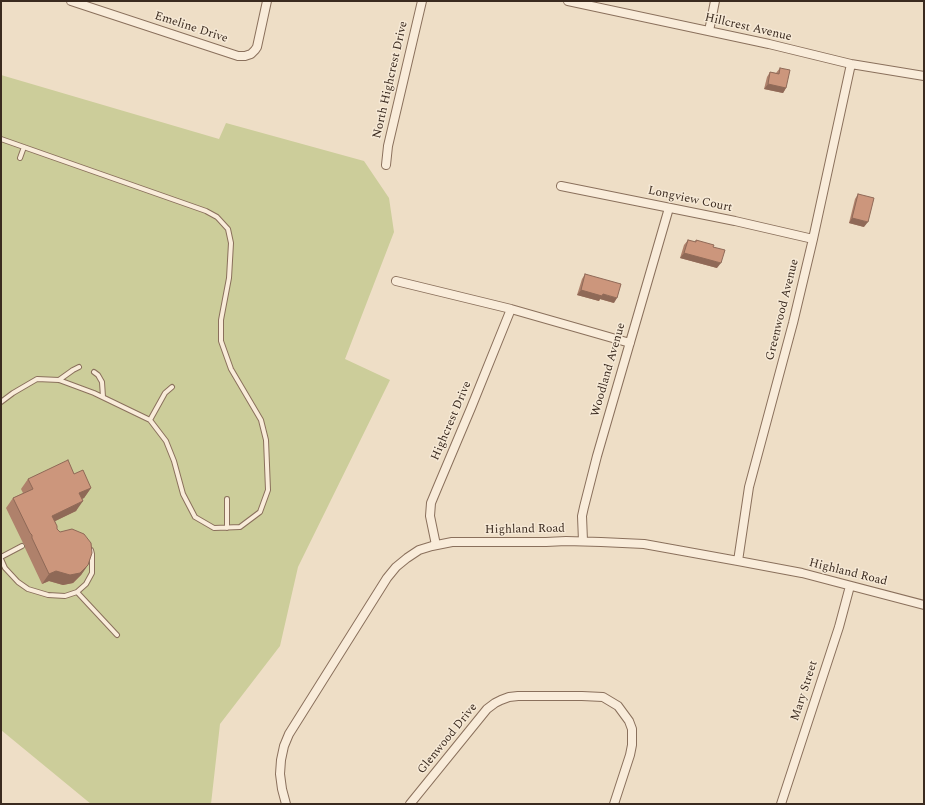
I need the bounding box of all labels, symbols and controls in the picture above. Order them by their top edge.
street label: Emeline Drive [152,9,230,47]
street label: Hillcrest Avenue [703,11,793,45]
street label: North Highcrest Drive [370,20,412,140]
street label: Longview Court [647,184,733,216]
street label: Greenwood Avenue [763,258,803,362]
street label: Woodland Avenue [589,321,629,419]
street label: Highcrest Drive [429,379,475,463]
street label: Highland Road [485,522,565,538]
street label: Highland Road [807,556,889,590]
street label: Mary Street [789,659,821,723]
street label: Glenwood Drive [415,701,481,777]

